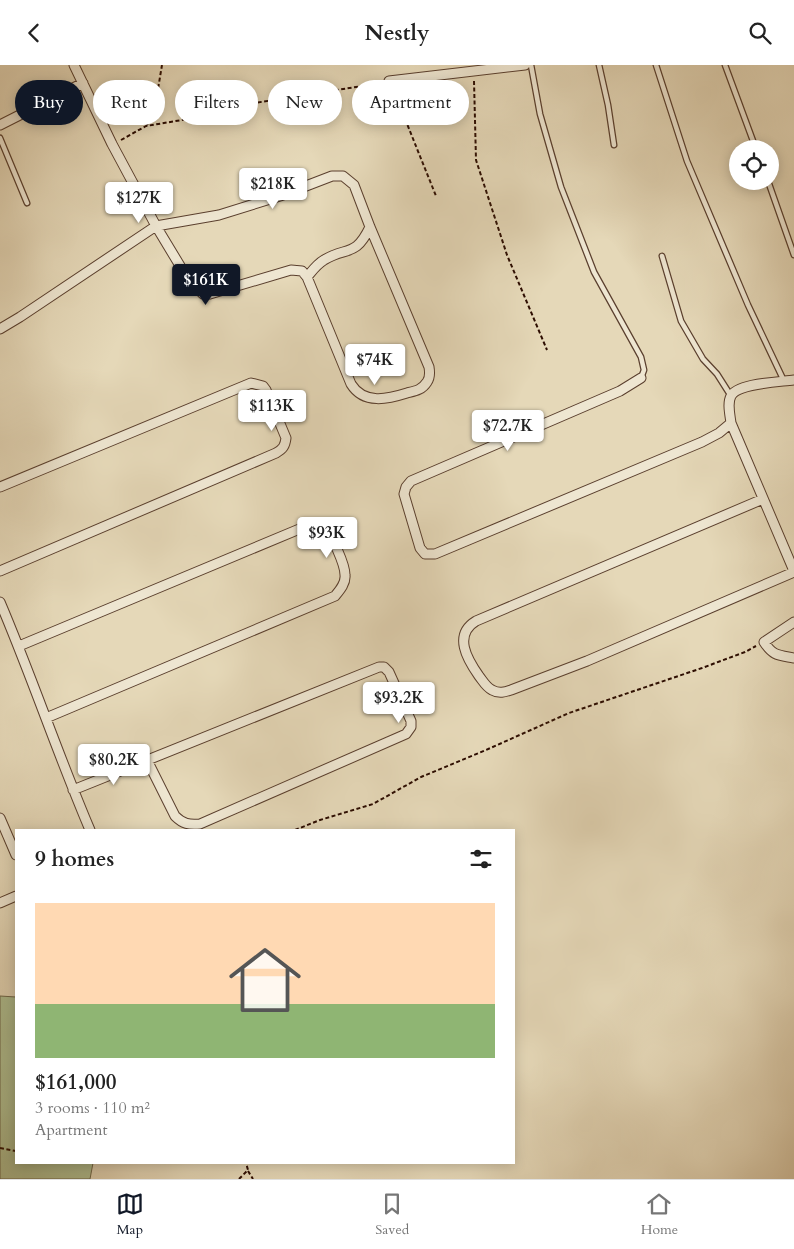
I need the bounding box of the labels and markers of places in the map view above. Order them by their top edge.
pin: $218K [238,167,308,210]
pin: $127K [104,181,174,224]
pin: $161K [171,263,241,306]
pin: $74K [345,343,405,386]
pin: $113K [237,389,307,432]
pin: $72.7K [467,409,549,452]
pin: $93K [297,517,357,559]
pin: $93.2K [358,681,440,724]
pin: $80.2K [73,743,155,786]

